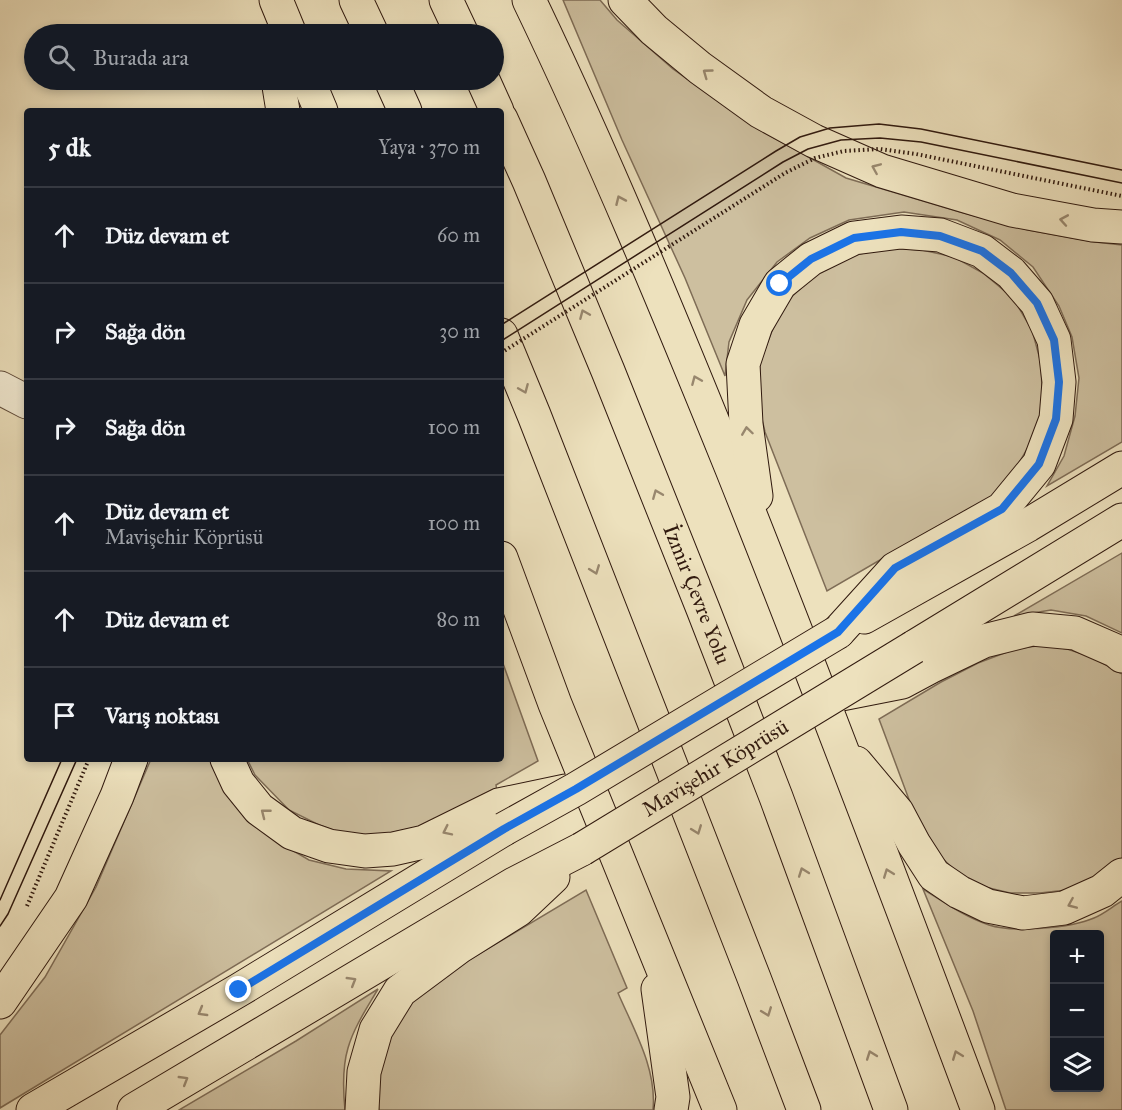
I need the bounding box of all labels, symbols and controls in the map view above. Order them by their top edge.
search box [24,24,504,90]
icon: search [45,41,78,74]
text: Burada ara [93,44,189,71]
one-way arrow [702,69,713,80]
text: 5 dk [48,131,91,163]
text: Yaya · 370 m [378,135,480,159]
one-way arrow [872,163,883,175]
one-way arrow [616,195,628,206]
one-way arrow [1059,214,1069,227]
icon: ahead [48,219,81,252]
text: Düz devam et [105,222,229,249]
text: 60 m [437,223,480,247]
route start [766,270,792,296]
one-way arrow [580,309,592,320]
icon: right [48,315,81,348]
text: Sağa dön [105,318,185,345]
text: 30 m [439,319,480,343]
one-way arrow [691,375,703,386]
one-way arrow [516,382,528,393]
icon: right [48,411,81,444]
text: Sağa dön [105,414,185,441]
text: 100 m [428,415,480,439]
one-way arrow [741,426,753,435]
one-way arrow [652,490,664,501]
text: Düz devam et [105,498,229,525]
icon: ahead [48,507,81,540]
text: 100 m [428,511,480,535]
street label: İzmir Çevre Yolu [658,520,736,668]
text: Mavişehir Köprüsü [105,525,263,549]
one-way arrow [588,564,600,575]
icon: ahead [48,603,81,636]
text: Düz devam et [105,606,229,633]
text: 80 m [437,607,480,631]
icon: arrive [48,699,81,732]
text: Varış noktası [105,702,219,729]
street label: Mavişehir Köprüsü [637,714,793,822]
one-way arrow [260,809,271,820]
one-way arrow [442,823,453,835]
one-way arrow [689,824,702,835]
one-way arrow [798,867,811,878]
one-way arrow [883,868,896,879]
one-way arrow [1067,897,1078,909]
map controls [1050,930,1104,1092]
button: + [1050,930,1104,984]
route end [225,976,251,1002]
one-way arrow [346,976,356,988]
button: − [1050,984,1104,1038]
one-way arrow [198,1004,208,1016]
one-way arrow [760,1006,772,1017]
button: layers [1050,1038,1104,1092]
one-way arrow [865,1050,878,1061]
one-way arrow [952,1050,965,1061]
one-way arrow [178,1076,188,1088]

